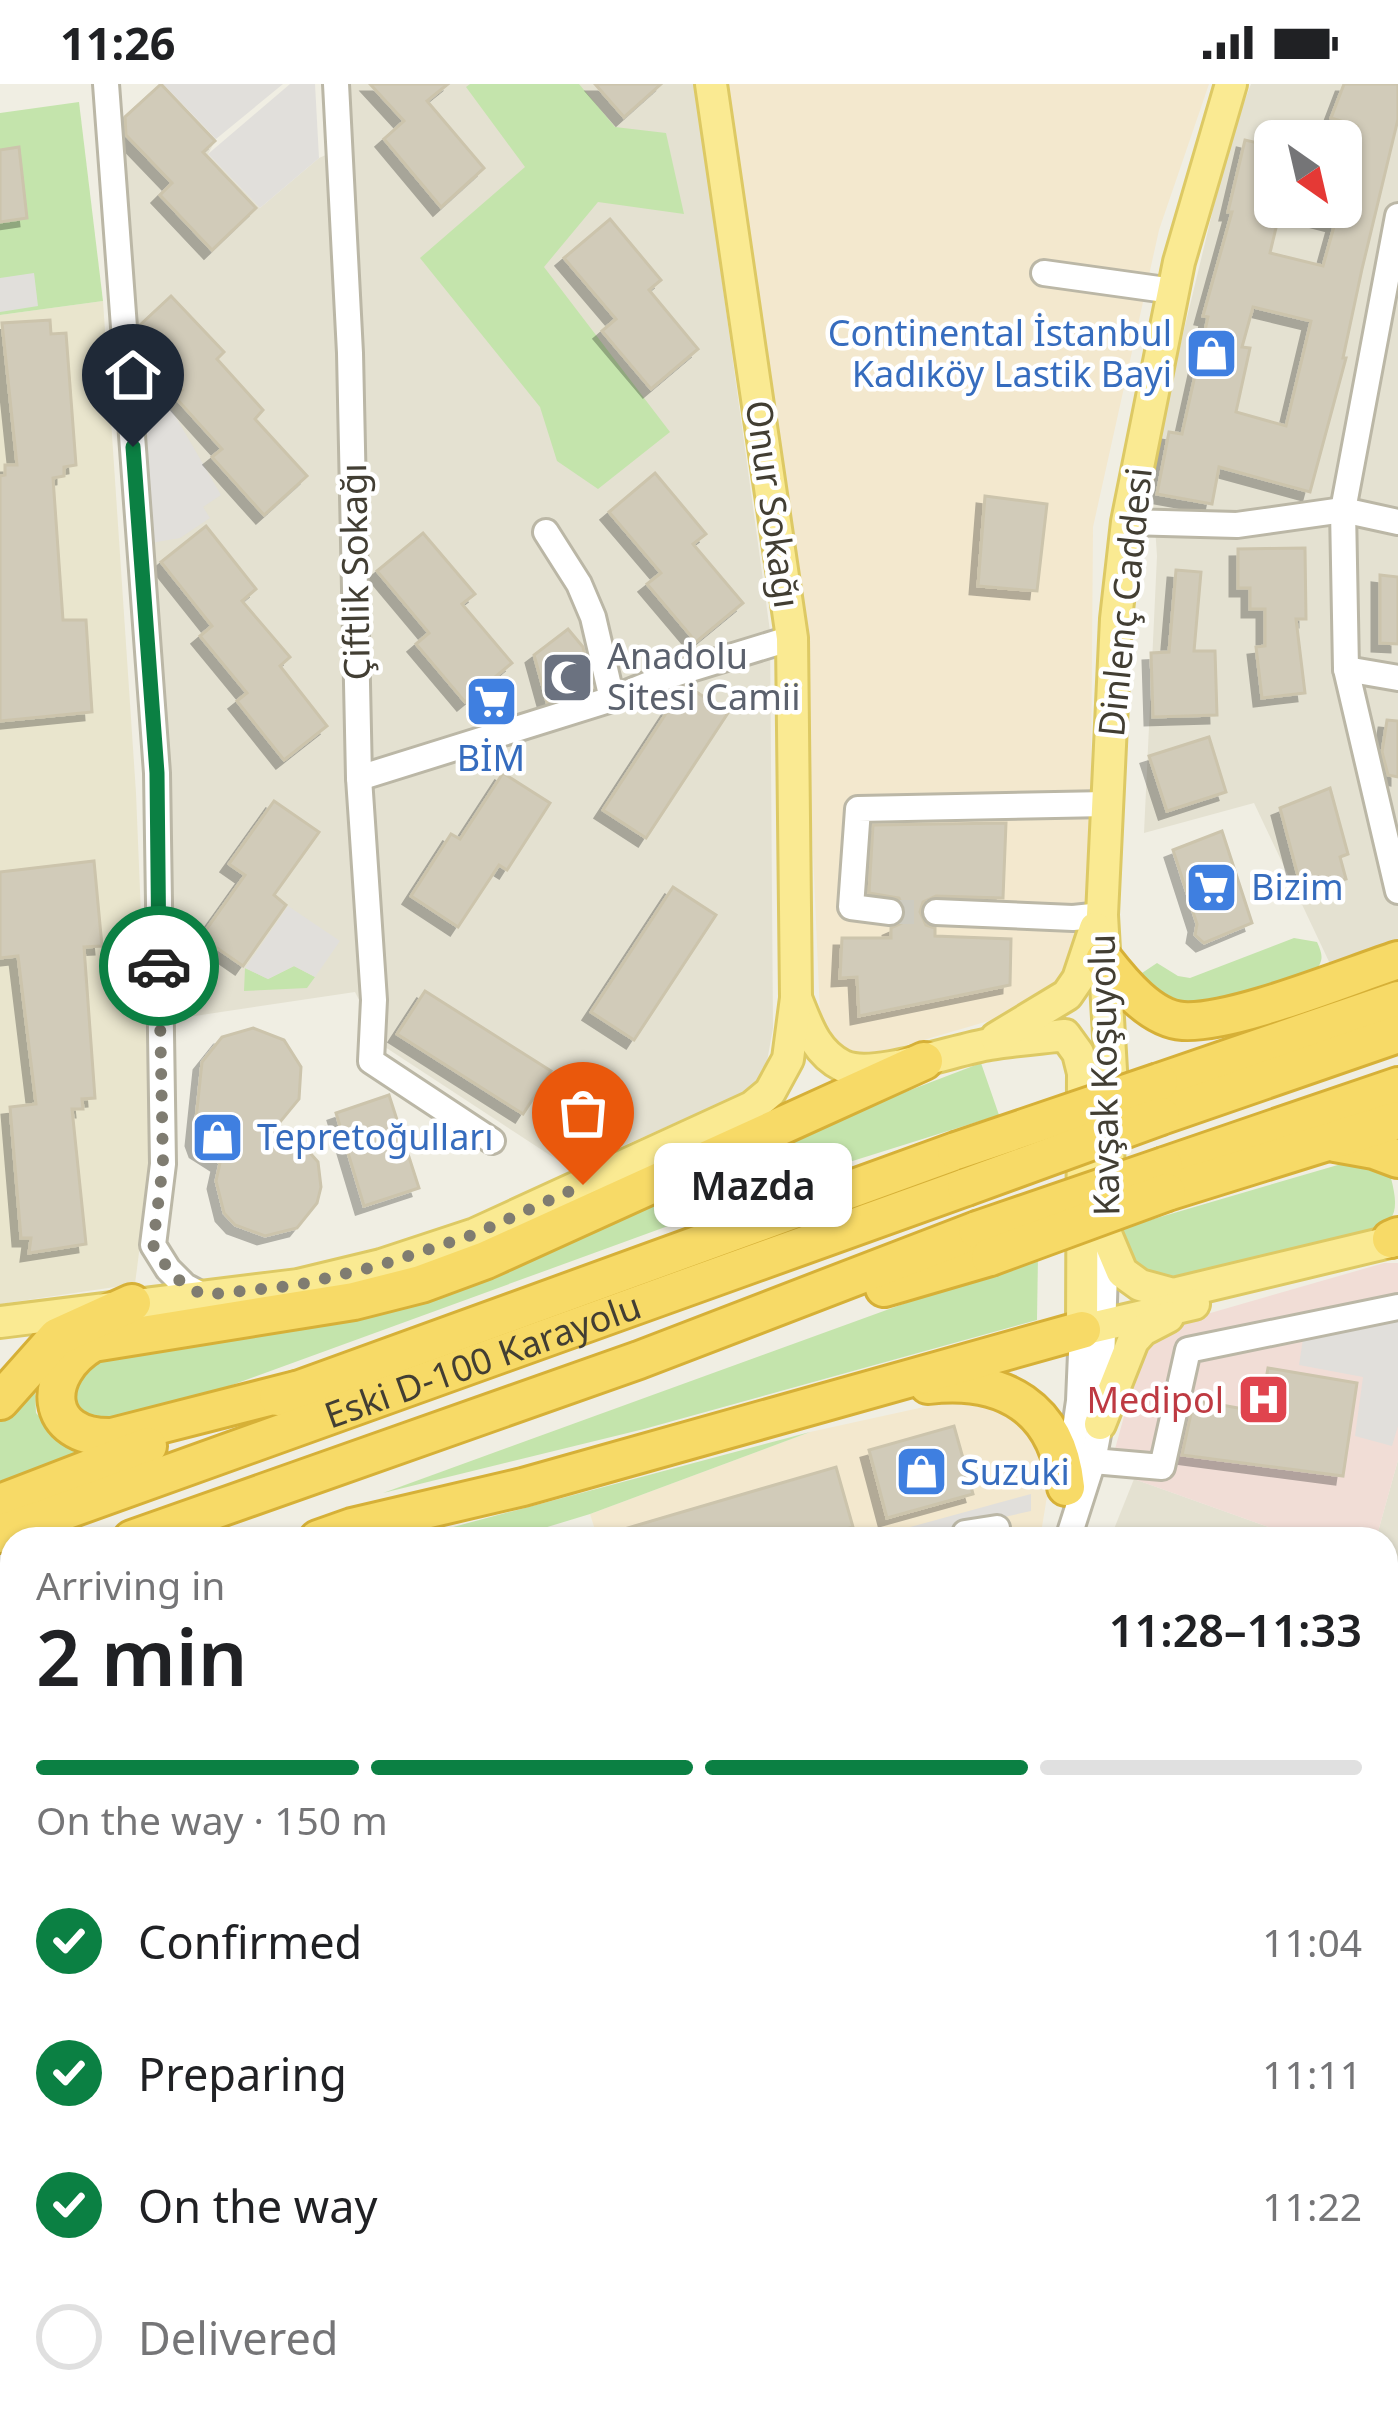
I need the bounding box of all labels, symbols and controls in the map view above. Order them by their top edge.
text: 11:26 [60,12,176,73]
north arrow [1254,120,1362,228]
map controls [1254,120,1362,228]
place label: Continental İstanbul Kadıköy Lastik Bayi [828,308,1172,398]
pin [82,324,184,447]
shop icon: Continental İstanbul Kadıköy Lastik Bayi [1183,326,1239,382]
icon: home [100,342,166,408]
street label: Onur Sokağı [735,397,812,611]
street label: Çiftlik Sokağı [328,463,381,681]
street label: Dinlenç Caddesi [1086,465,1163,739]
place label: Anadolu Sitesi Camii [607,631,800,721]
mosque icon: Anadolu Sitesi Camii [540,649,596,705]
supermarket icon: BİM [463,674,519,730]
place label: BİM [457,733,525,782]
supermarket icon: Bizim [1184,859,1240,915]
place label: Bizim [1251,862,1344,911]
courier [99,906,219,1026]
icon: car [126,933,192,999]
street label: Kavşak Koşuyolu [1077,934,1130,1216]
pin [532,1062,634,1185]
icon: bag [550,1080,616,1146]
shop icon: Tepretoğulları [190,1109,246,1165]
place label: Tepretoğulları [257,1112,493,1161]
callout: Mazda [655,1143,853,1227]
text: Mazda [690,1158,816,1211]
street label: Eski D-100 Karayolu [318,1281,648,1439]
hospital icon: Medipol [1235,1372,1291,1428]
place label: Medipol [1086,1375,1224,1424]
shop icon: Suzuki [893,1444,949,1500]
place label: Suzuki [960,1447,1070,1496]
text: Arriving in [36,1558,225,1611]
text: 11:28–11:33 [1109,1599,1362,1660]
text: 2 min [36,1603,248,1709]
text: On the way · 150 m [36,1793,388,1846]
icon: check [36,1908,102,1974]
text: Confirmed [138,1911,362,1972]
text: 11:04 [1262,1915,1362,1968]
icon: check [36,2040,102,2106]
text: Preparing [138,2043,347,2104]
text: 11:11 [1262,2047,1362,2100]
icon: check [36,2172,102,2238]
text: On the way [138,2175,377,2236]
text: 11:22 [1262,2179,1362,2232]
text: Delivered [138,2307,338,2368]

